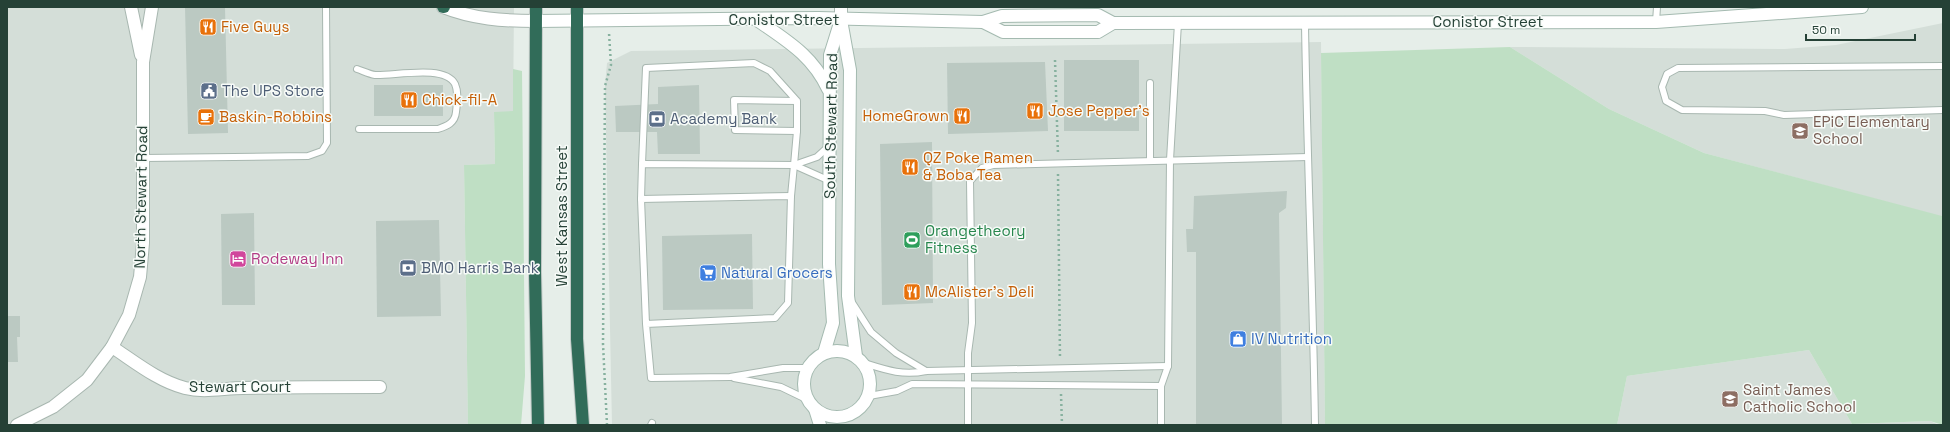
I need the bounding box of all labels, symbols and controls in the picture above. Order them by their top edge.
street label: Conistor Street [729,10,839,29]
street label: Conistor Street [1433,12,1543,31]
scale bar [1806,16,1915,42]
restaurant icon: Five Guys [198,17,218,37]
place label: Five Guys [221,17,290,36]
text: 50 m [1812,22,1840,38]
street label: South Stewart Road [820,53,841,199]
public building icon: The UPS Store [199,81,219,101]
place label: The UPS Store [222,81,324,100]
restaurant icon: Chick-fil-A [399,90,419,110]
place label: Chick-fil-A [422,90,498,109]
restaurant icon: Jose Pepper's [1025,101,1045,121]
place label: Jose Pepper's [1048,101,1150,120]
place label: HomeGrown [862,106,949,125]
restaurant icon: HomeGrown [952,106,972,126]
cafe icon: Baskin-Robbins [196,107,216,127]
place label: Baskin-Robbins [219,107,332,126]
bank icon: Academy Bank [647,109,667,129]
place label: Academy Bank [670,109,777,128]
place label: EPiC Elementary School [1813,112,1930,148]
school or university icon: EPiC Elementary School [1790,121,1810,141]
street label: North Stewart Road [130,125,151,269]
street label: West Kansas Street [552,145,571,287]
place label: QZ Poke Ramen & Boba Tea [923,148,1033,184]
restaurant icon: QZ Poke Ramen & Boba Tea [900,157,920,177]
place label: Orangetheory Fitness [925,221,1026,257]
sports icon: Orangetheory Fitness [902,230,922,250]
hotel icon: Rodeway Inn [228,249,248,269]
place label: Rodeway Inn [251,249,344,268]
bank icon: BMO Harris Bank [398,258,418,278]
place label: BMO Harris Bank [421,258,539,277]
supermarket icon: Natural Grocers [698,263,718,283]
place label: Natural Grocers [721,263,833,282]
restaurant icon: McAlister's Deli [902,282,922,302]
place label: McAlister's Deli [925,282,1034,301]
shop icon: IV Nutrition [1228,329,1248,349]
place label: IV Nutrition [1251,329,1332,348]
street label: Stewart Court [189,377,291,396]
place label: Saint James Catholic School [1743,380,1856,416]
school or university icon: Saint James Catholic School [1720,389,1740,409]

